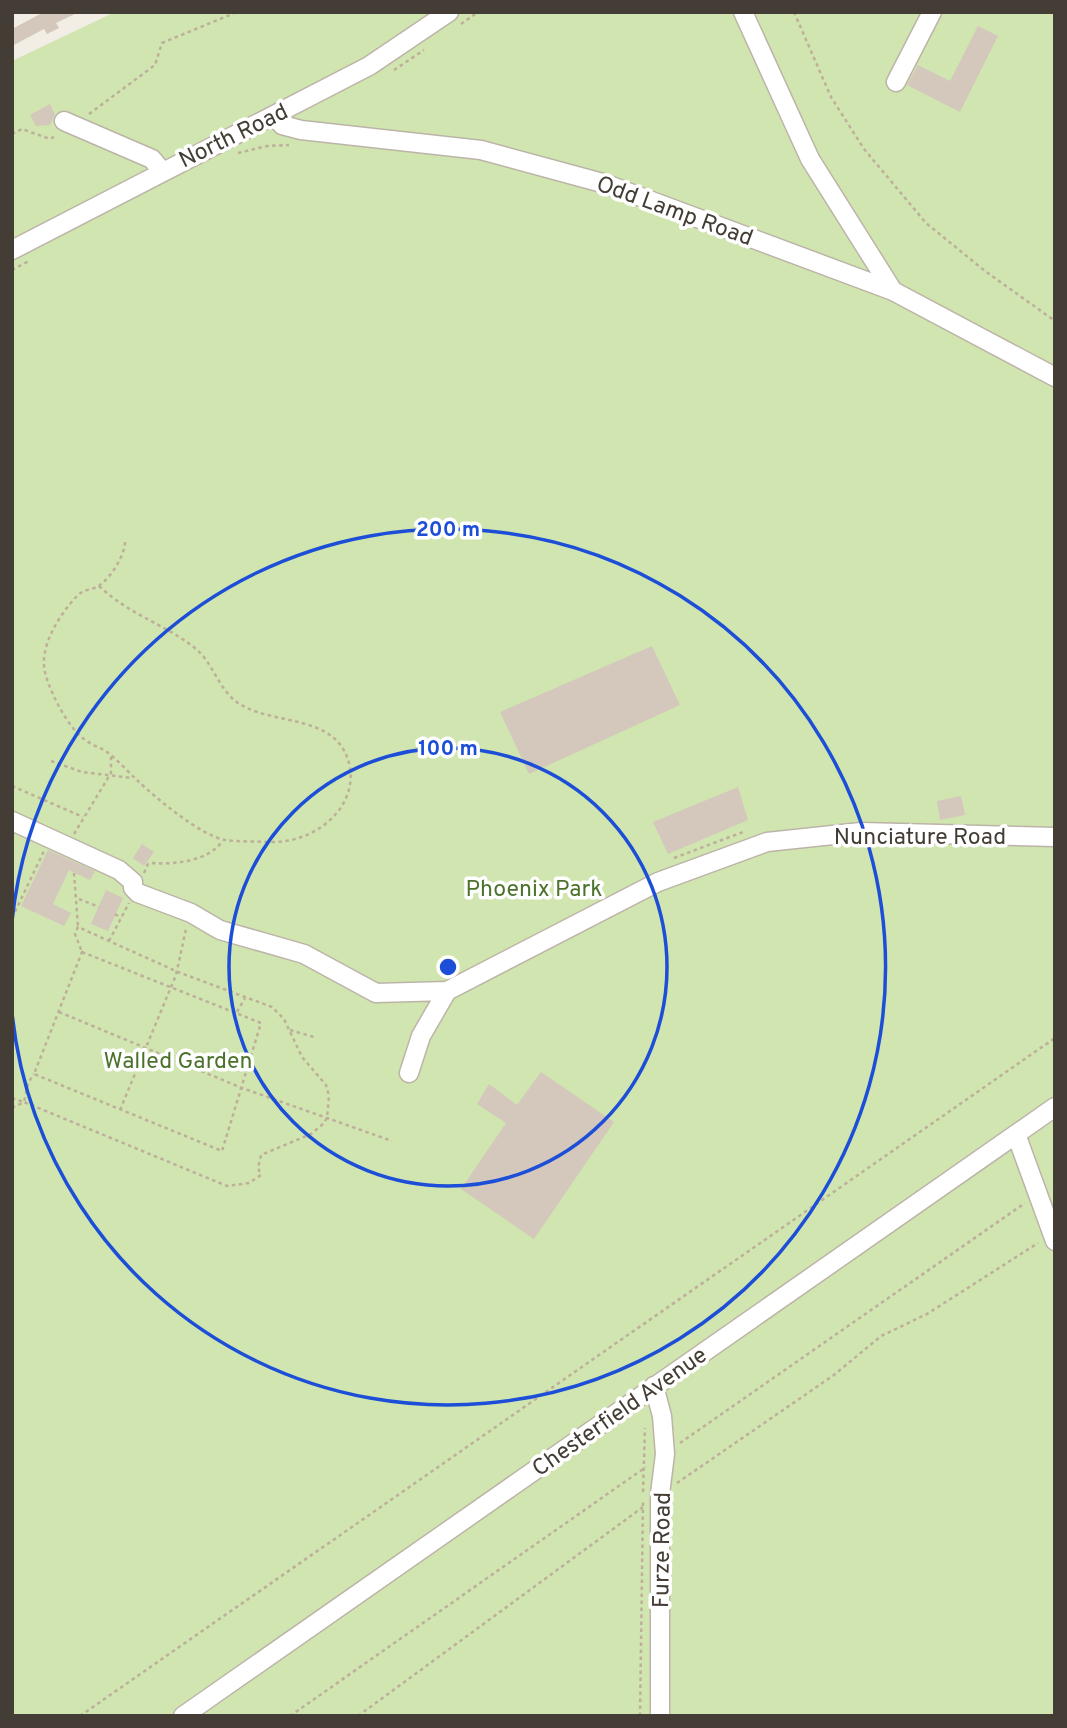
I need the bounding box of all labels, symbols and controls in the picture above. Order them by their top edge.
street label: North Road [175,98,294,176]
street label: Odd Lamp Road [592,171,756,254]
text: 200 m [416,517,480,544]
text: 100 m [418,736,478,763]
street label: Nunciature Road [834,824,1006,853]
park label: Phoenix Park [465,876,603,905]
centre of rings [436,955,460,979]
park label: Walled Garden [103,1048,253,1077]
street label: Chesterfield Avenue [527,1342,714,1484]
street label: Furze Road [648,1492,679,1608]

